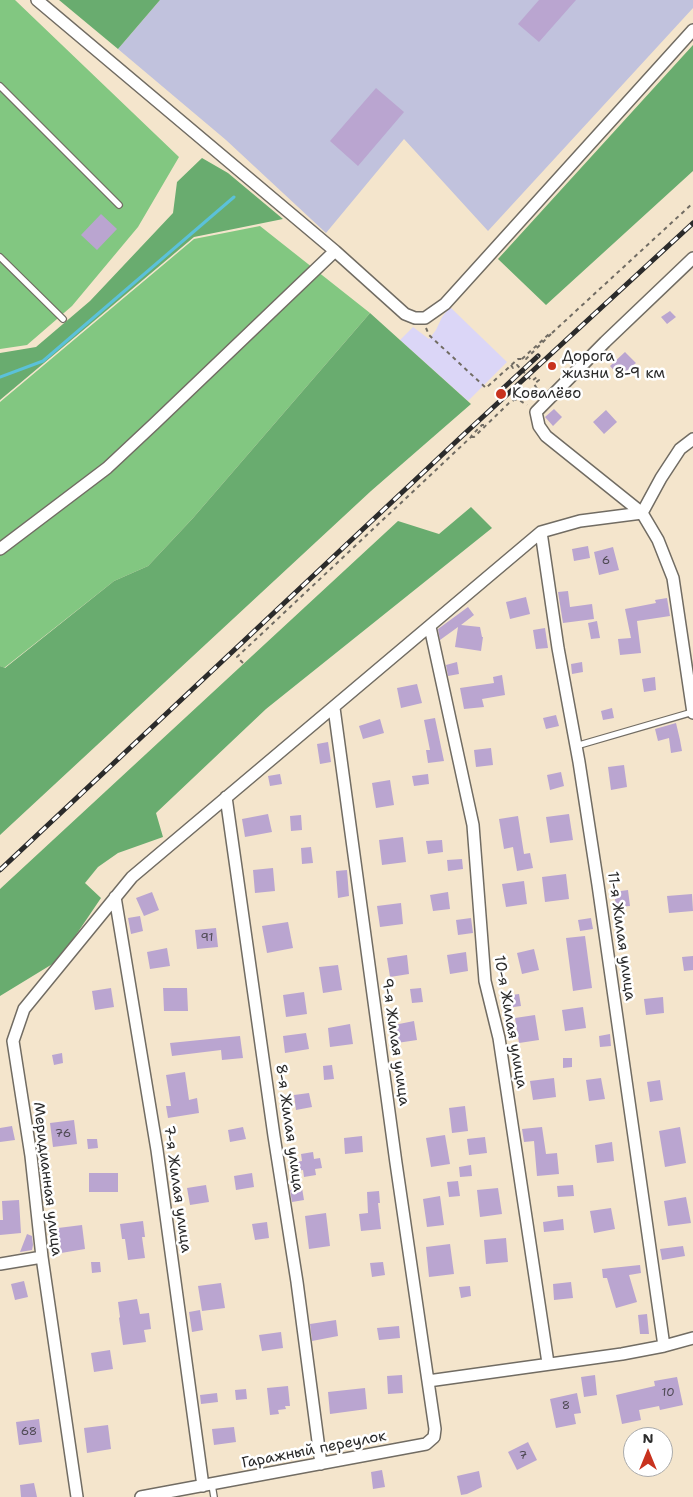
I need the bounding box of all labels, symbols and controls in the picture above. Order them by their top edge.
place label: Дорога жизни 8-9 км [562,348,665,383]
marker: Дорога жизни 8-9 км [546,360,558,372]
place label: Ковалёво [512,385,581,403]
marker: Ковалёво [494,387,508,401]
house number: 6 [602,554,610,568]
street label: 11-я Жилая улица [603,870,639,1002]
house number: 91 [200,931,214,945]
street label: 10-я Жилая улица [489,954,531,1090]
street label: 9-я Жилая улица [377,977,413,1107]
street label: 8-я Жилая улица [271,1063,307,1193]
street label: Меридианная улица [29,1101,65,1257]
street label: 7-я Жилая улица [159,1124,195,1254]
house number: 76 [55,1127,71,1141]
house number: 10 [661,1386,675,1400]
house number: 8 [562,1399,570,1413]
house number: 68 [21,1425,37,1439]
street label: Гаражный переулок [240,1427,388,1473]
north arrow [623,1427,673,1477]
text: N [642,1429,654,1447]
house number: 7 [519,1449,527,1463]

